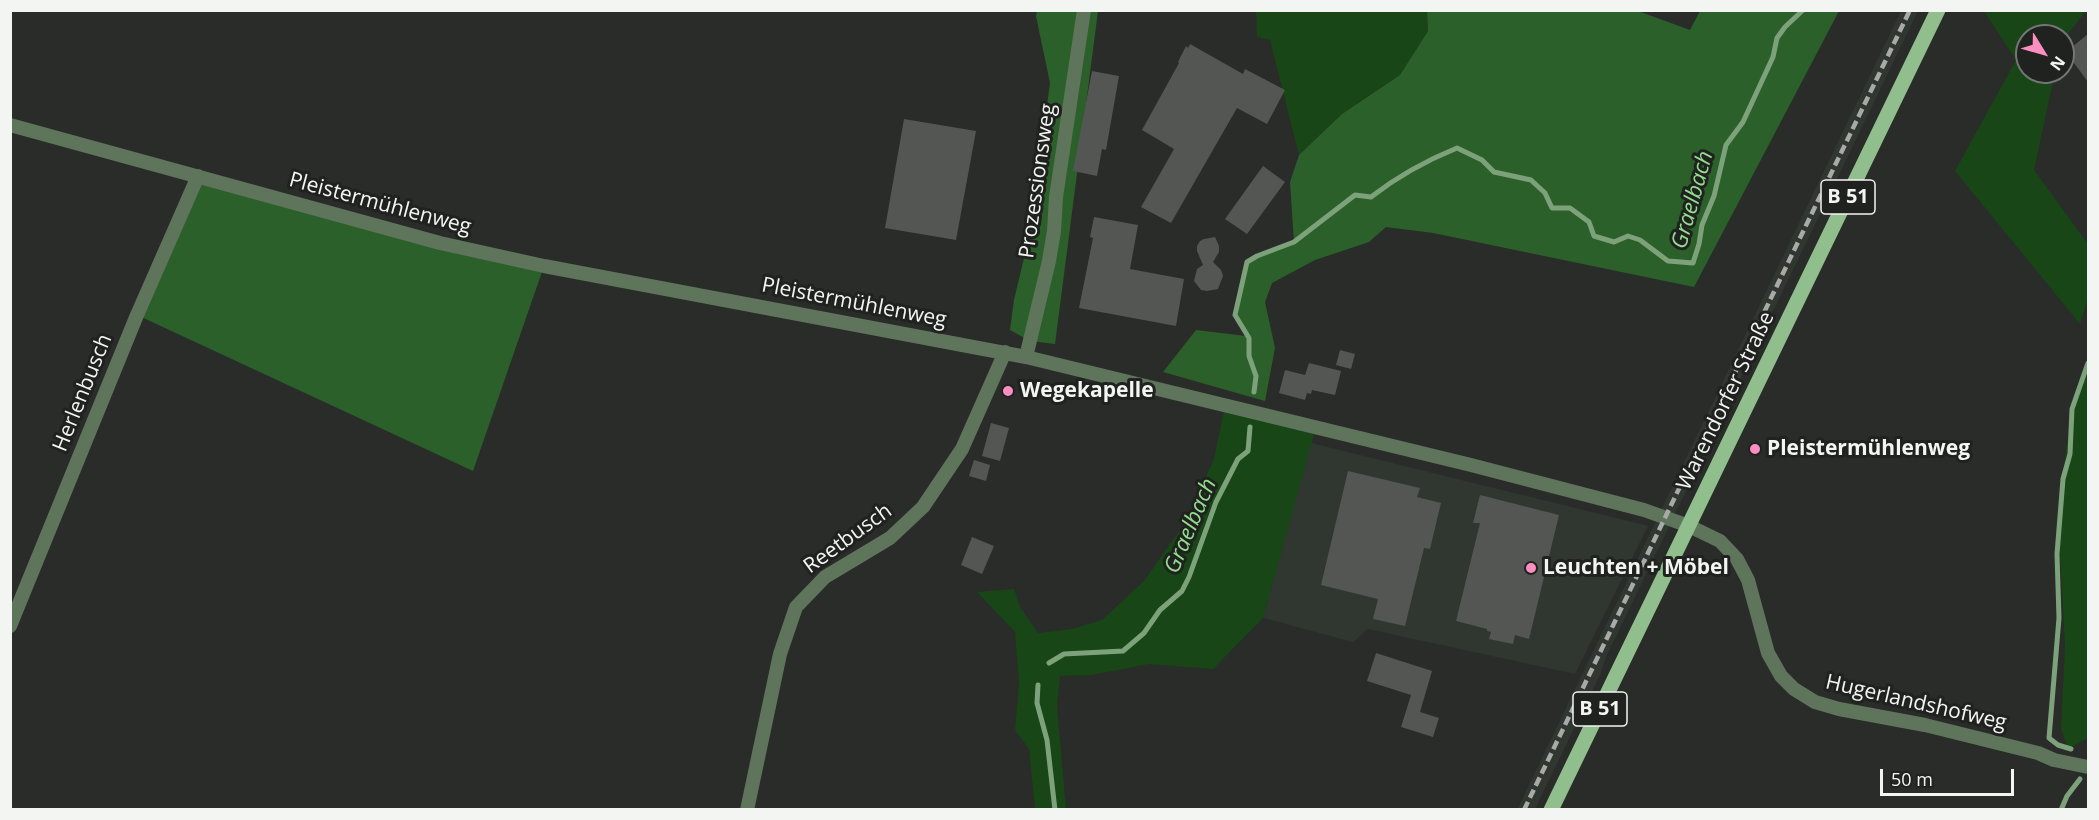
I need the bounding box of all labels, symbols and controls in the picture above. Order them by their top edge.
north arrow [2015,24,2075,84]
text: N [2045,52,2070,75]
street label: Prozessionsweg [1015,102,1061,260]
water label: Graelbach [1666,148,1720,252]
street label: Pleistermühlenweg [286,168,474,240]
road number: B 51 [1821,180,1875,214]
street label: Pleistermühlenweg [760,273,948,333]
street label: Warendorfer Straße [1672,308,1780,494]
street label: Herlenbusch [48,331,118,455]
place label: Wegekapelle [1020,378,1154,404]
marker: Wegekapelle [1001,384,1015,398]
place label: Pleistermühlenweg [1767,436,1970,462]
marker: Pleistermühlenweg [1748,442,1762,456]
water label: Graelbach [1159,475,1223,577]
street label: Reetbusch [799,499,897,579]
place label: Leuchten + Möbel [1543,555,1729,581]
marker: Leuchten + Möbel [1524,561,1538,575]
street label: Hugerlandshofweg [1823,670,2009,736]
road number: B 51 [1573,692,1627,726]
scale bar [1883,757,2016,795]
text: 50 m [1891,767,1933,791]

